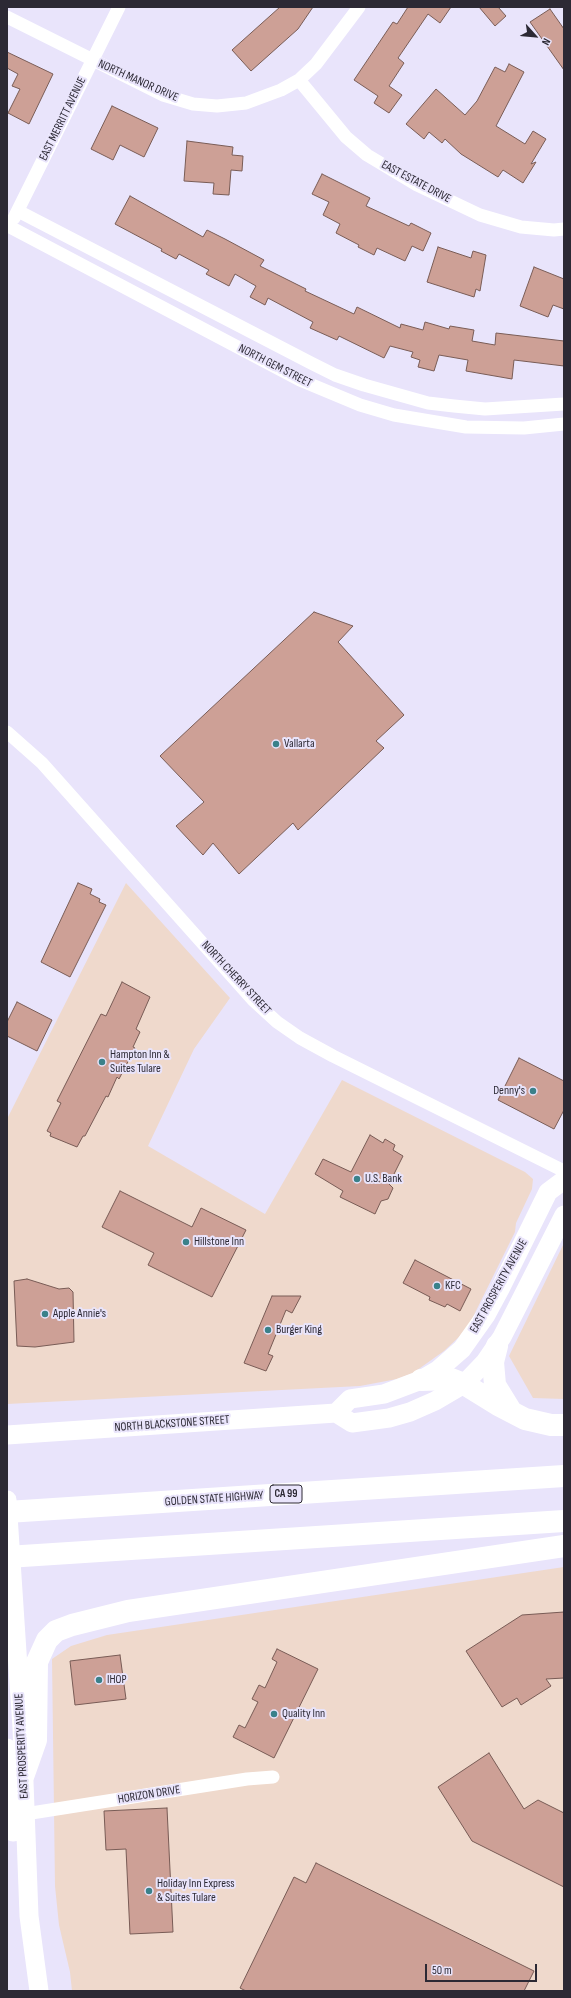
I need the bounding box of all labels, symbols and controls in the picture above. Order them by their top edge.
north arrow [515,16,555,56]
text: N [539,36,553,47]
street label: NORTH MANOR DRIVE [96,57,180,105]
street label: EAST MERRITT AVENUE [37,75,89,163]
street label: EAST ESTATE DRIVE [379,158,453,206]
street label: NORTH GEM STREET [236,341,314,391]
place label: Vallarta [284,737,315,751]
marker: Vallarta [271,739,281,749]
street label: NORTH CHERRY STREET [198,938,274,1018]
place label: Hampton Inn & Suites Tulare [110,1048,170,1076]
marker: Hampton Inn & Suites Tulare [97,1057,107,1067]
place label: Denny's [493,1084,525,1098]
marker: Denny's [528,1086,538,1096]
place label: U.S. Bank [365,1172,402,1186]
marker: U.S. Bank [352,1174,362,1184]
place label: Hillstone Inn [194,1235,244,1249]
street label: EAST PROSPERITY AVENUE [467,1236,531,1336]
marker: Hillstone Inn [181,1237,191,1247]
place label: KFC [445,1279,461,1293]
marker: KFC [432,1281,442,1291]
place label: Apple Annie's [53,1307,106,1321]
marker: Apple Annie's [40,1309,50,1319]
place label: Burger King [276,1323,322,1337]
marker: Burger King [263,1325,273,1335]
street label: NORTH BLACKSTONE STREET [114,1413,230,1435]
road number: CA 99 [270,1485,302,1503]
street label: GOLDEN STATE HIGHWAY [164,1488,264,1510]
place label: IHOP [107,1673,126,1687]
marker: IHOP [94,1675,104,1685]
street label: EAST PROSPERITY AVENUE [12,1693,32,1799]
place label: Quality Inn [282,1707,325,1721]
marker: Quality Inn [269,1709,279,1719]
street label: HORIZON DRIVE [117,1783,181,1807]
place label: Holiday Inn Express & Suites Tulare [157,1877,234,1905]
marker: Holiday Inn Express & Suites Tulare [144,1886,154,1896]
scale bar [427,1956,539,1982]
text: 50 m [432,1963,452,1978]

